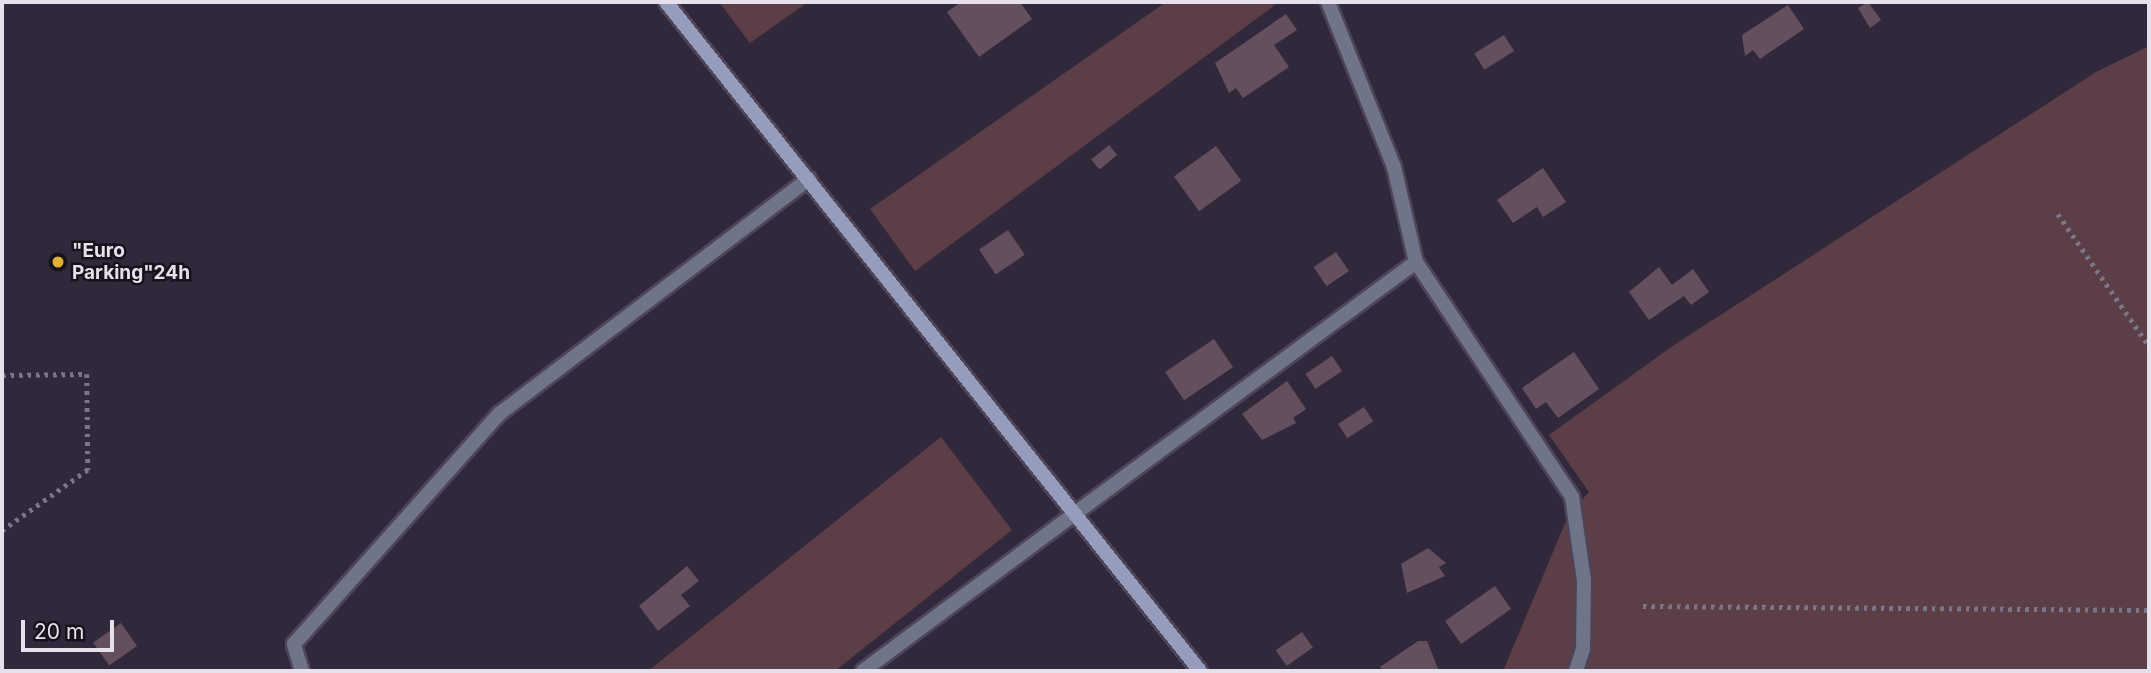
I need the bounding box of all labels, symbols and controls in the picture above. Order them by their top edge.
place label: "Euro Parking"24h [72,240,190,284]
marker: "Euro Parking"24h [50,254,66,270]
scale bar [24,606,117,650]
text: 20 m [34,619,84,644]

